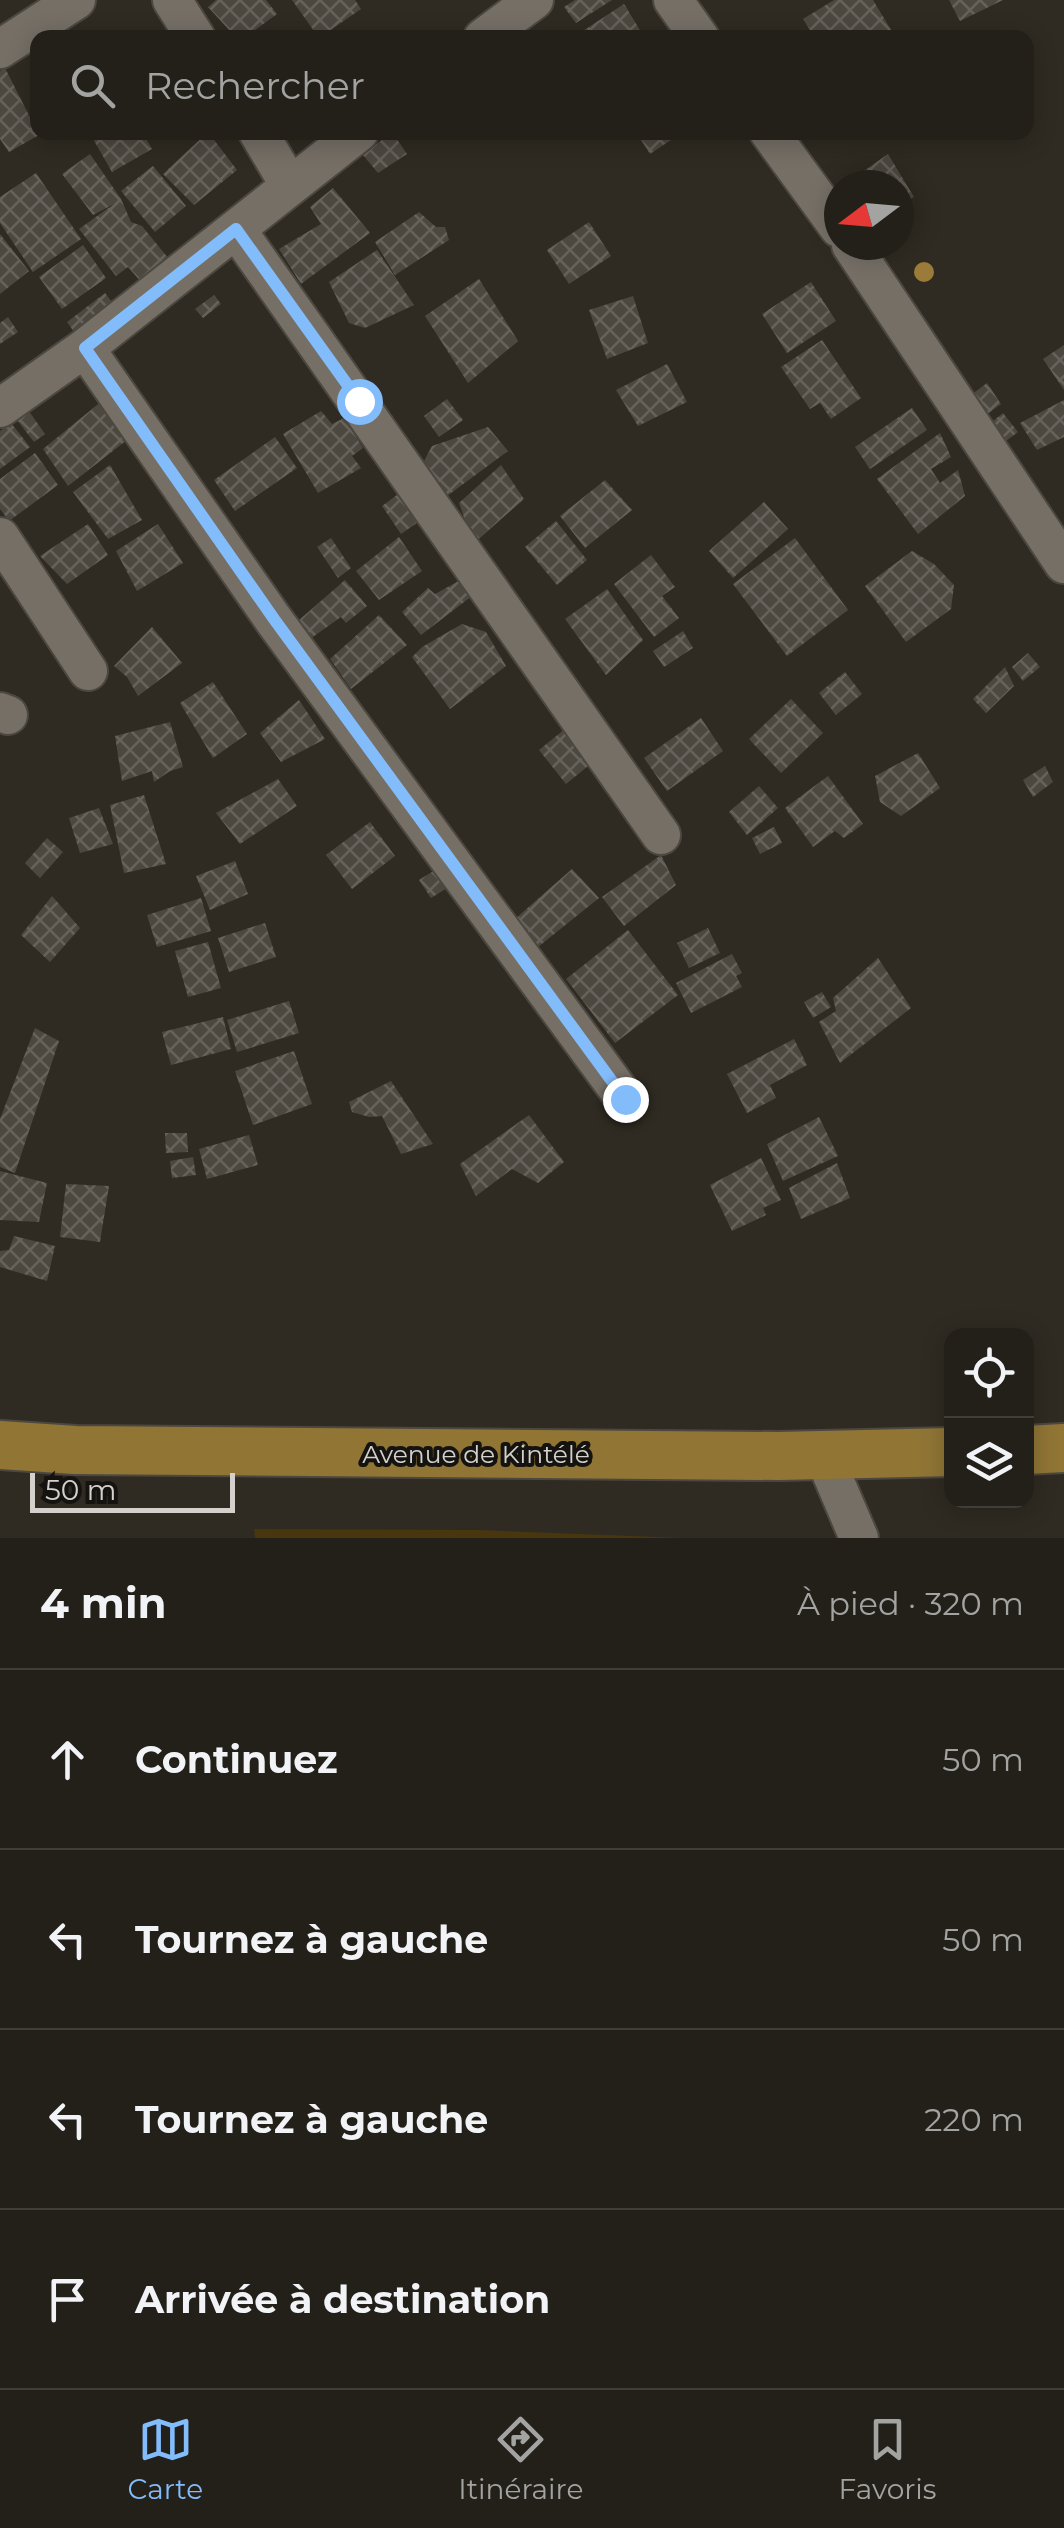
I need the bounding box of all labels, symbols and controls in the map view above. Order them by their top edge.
search box [30,30,1034,140]
icon: search [65,58,120,113]
text: Rechercher [145,62,365,109]
north arrow [824,170,914,260]
route start [337,379,383,425]
route end [603,1077,649,1123]
map controls [944,1328,1034,1508]
button: locate [944,1328,1034,1418]
button: layers [944,1418,1034,1508]
street label: Avenue de Kintélé [362,1439,590,1469]
scale bar [30,1468,235,1512]
text: 50 m [45,1473,116,1507]
text: 4 min [40,1577,167,1629]
text: À pied · 320 m [797,1584,1024,1623]
icon: ahead [40,1732,95,1787]
text: Continuez [135,1736,338,1783]
text: 50 m [942,1740,1024,1779]
icon: left [40,1912,95,1967]
text: Tournez à gauche [135,1916,488,1963]
text: 50 m [942,1920,1024,1959]
icon: left [40,2092,95,2147]
text: Tournez à gauche [135,2096,488,2143]
text: 220 m [924,2100,1024,2139]
icon: arrive [40,2272,95,2327]
text: Arrivée à destination [135,2276,550,2323]
tab: Carte [128,2412,203,2506]
tab: Itinéraire [458,2412,583,2506]
tab: Favoris [839,2412,936,2506]

